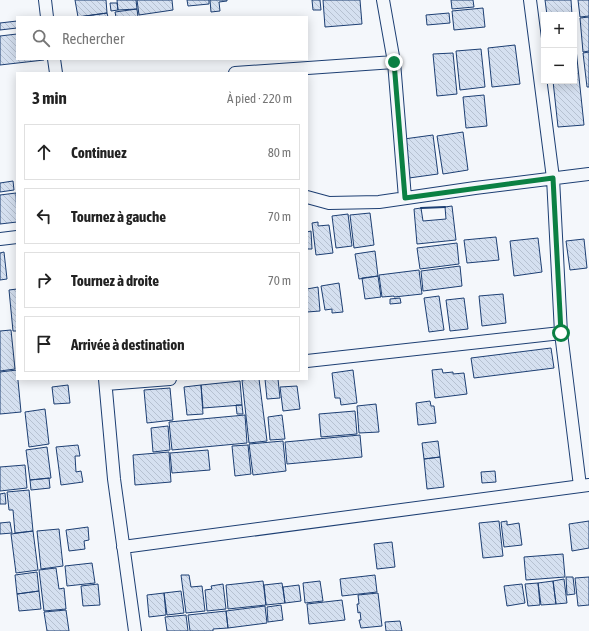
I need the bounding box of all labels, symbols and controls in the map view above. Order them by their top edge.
map controls [541,12,577,84]
button: + [541,12,577,48]
search box [16,16,308,60]
icon: search [30,27,52,49]
text: Rechercher [62,30,124,47]
button: − [541,48,577,84]
route end [385,53,403,71]
text: 3 min [32,88,67,108]
text: À pied · 220 m [227,91,292,106]
icon: ahead [33,141,55,163]
text: Continuez [71,144,127,161]
text: 80 m [268,145,291,160]
icon: left [33,205,55,227]
text: Tournez à gauche [71,208,166,225]
text: 70 m [268,209,291,224]
icon: right [33,269,55,291]
text: Tournez à droite [71,272,159,289]
text: 70 m [268,273,291,288]
route start [552,324,570,342]
icon: arrive [33,333,55,355]
text: Arrivée à destination [71,336,185,353]

